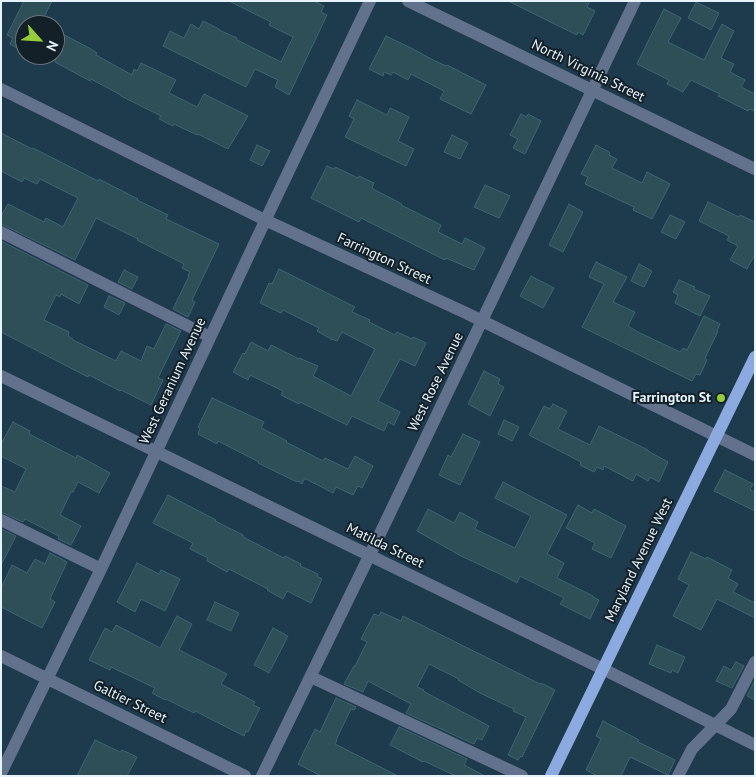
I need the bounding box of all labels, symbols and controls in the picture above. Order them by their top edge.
north arrow [15,15,65,65]
street label: North Virginia Street [529,36,647,106]
text: N [42,38,63,54]
street label: Farrington Street [334,230,434,288]
street label: West Geranium Avenue [136,315,210,447]
street label: West Rose Avenue [405,330,467,434]
place label: Farrington St [632,390,711,406]
marker: Farrington St [715,392,727,404]
street label: Maryland Avenue West [602,495,676,625]
street label: Matilda Street [343,520,427,572]
street label: Galtier Street [91,677,169,727]

